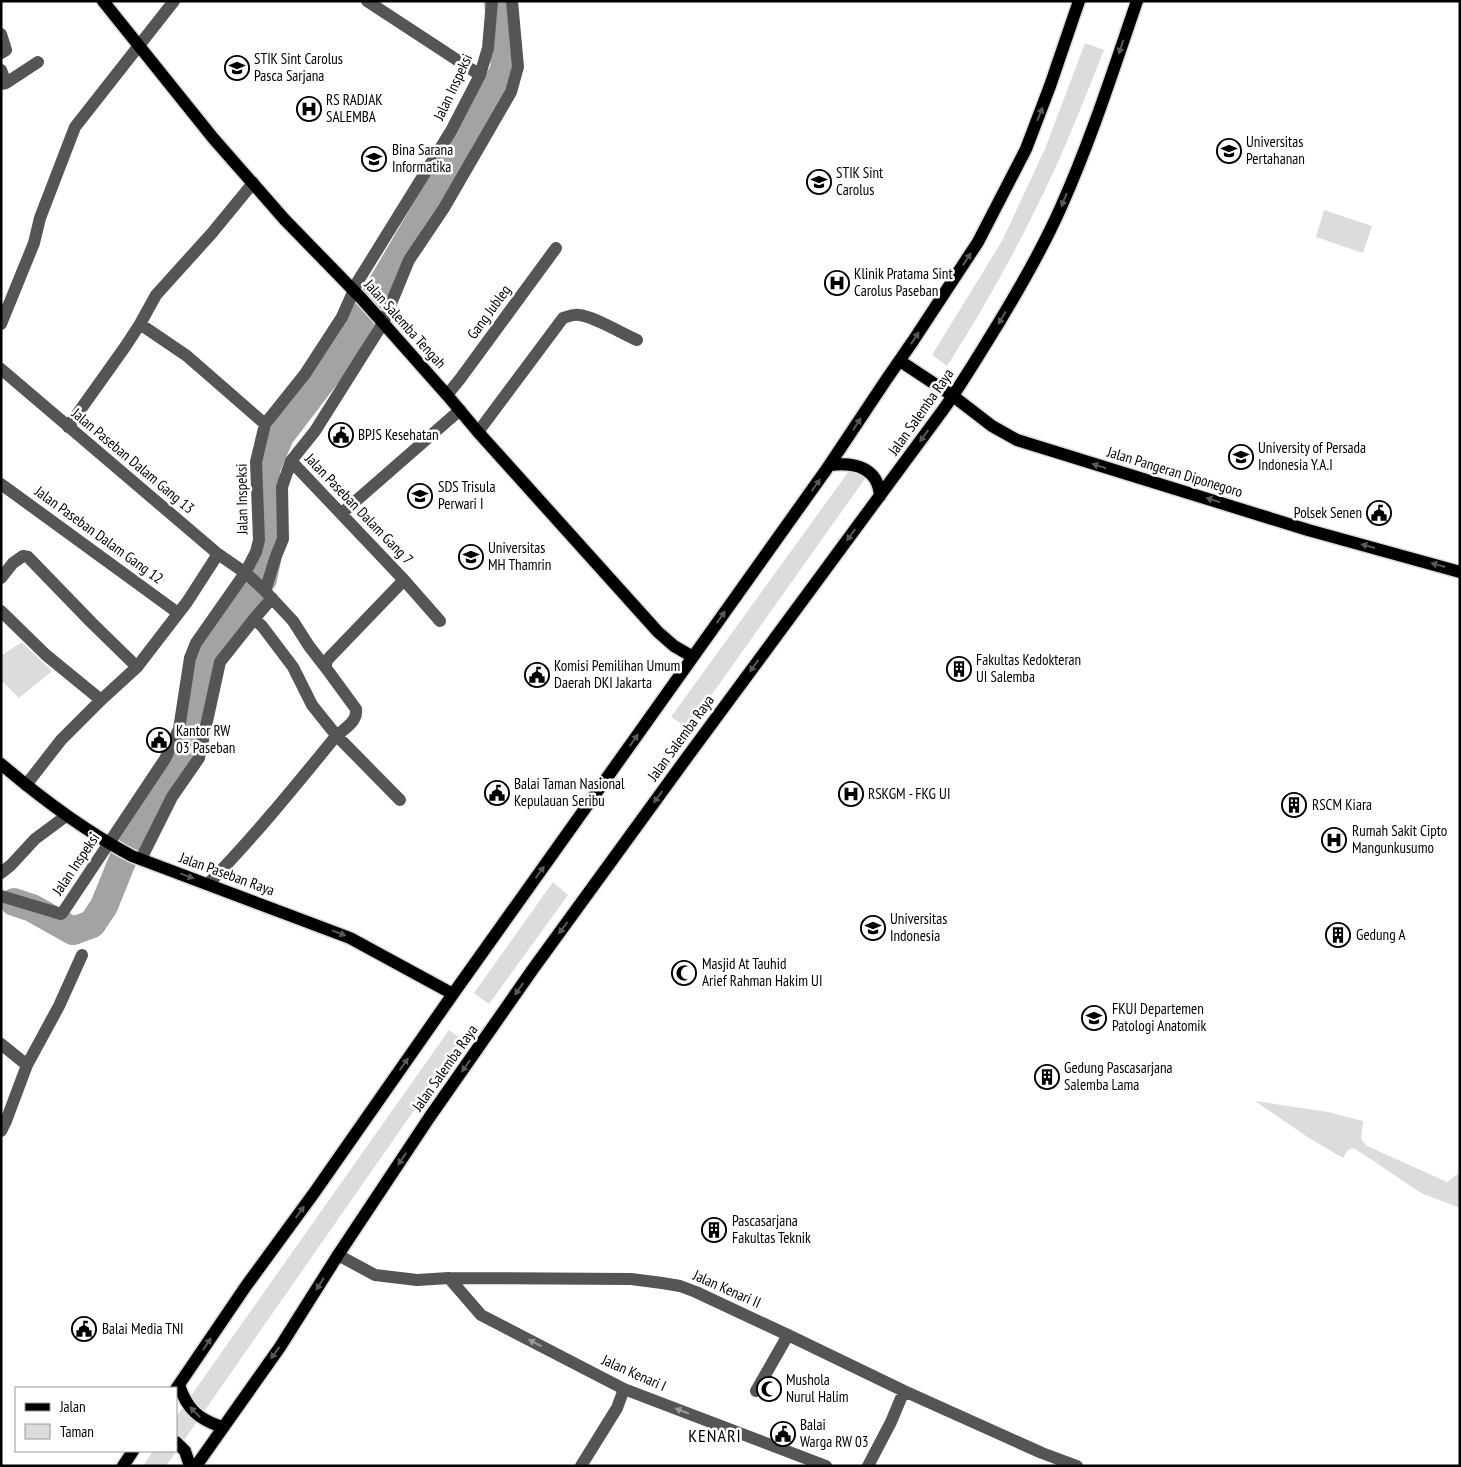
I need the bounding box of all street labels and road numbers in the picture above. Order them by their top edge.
street label: Jalan Inspeksi [429,51,476,124]
street label: Jalan Salemba Tengah [360,275,450,372]
street label: Gang Jubleg [463,281,515,342]
street label: Jalan Salemba Raya [883,365,957,459]
street label: Jalan Paseban Dalam Gang 13 [67,403,198,517]
street label: Jalan Pangeran Diponegoro [1104,442,1245,501]
street label: Jalan Paseban Dalam Gang 7 [301,448,417,568]
street label: Jalan Inspeksi [231,463,252,536]
street label: Jalan Paseban Dalam Gang 12 [31,481,167,588]
street label: Jalan Salemba Raya [643,691,718,785]
street label: Jalan Inspeksi [47,829,103,899]
street label: Jalan Paseban Raya [176,847,277,899]
street label: Jalan Salemba Raya [407,1021,481,1115]
street label: Jalan Kenari II [690,1265,764,1312]
street label: Jalan Kenari I [598,1350,669,1395]

